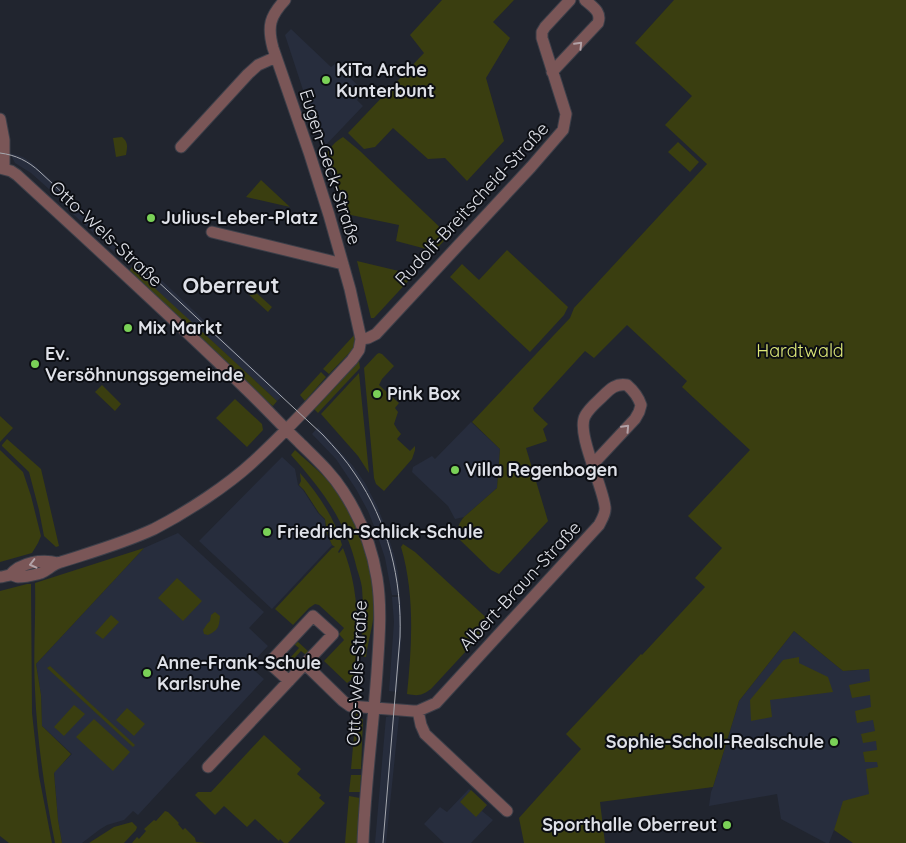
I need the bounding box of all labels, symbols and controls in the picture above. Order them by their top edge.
one-way arrow [573,41,582,50]
place label: KiTa Arche Kunterbunt [336,58,435,102]
marker: KiTa Arche Kunterbunt [320,74,332,86]
street label: Eugen-Geck-Straße [294,86,366,248]
street label: Rudolf-Breitscheid-Straße [390,117,553,290]
street label: Otto-Wels-Straße [45,176,167,292]
place label: Julius-Leber-Platz [161,206,318,229]
marker: Julius-Leber-Platz [145,212,157,224]
district label: Oberreut [183,271,280,299]
place label: Mix Markt [138,316,222,339]
marker: Mix Markt [122,322,134,334]
park label: Hardtwald [756,339,844,362]
place label: Ev. Versöhnungsgemeinde [45,342,244,386]
marker: Ev. Versöhnungsgemeinde [29,358,41,370]
place label: Pink Box [387,382,460,405]
marker: Pink Box [371,388,383,400]
one-way arrow [620,425,629,434]
place label: Villa Regenbogen [465,458,618,481]
marker: Villa Regenbogen [449,464,461,476]
street label: Albert-Braun-Straße [454,516,586,655]
place label: Friedrich-Schlick-Schule [277,520,483,543]
marker: Friedrich-Schlick-Schule [261,526,273,538]
one-way arrow [29,558,37,568]
street label: Otto-Wels-Straße [341,600,372,746]
place label: Anne-Frank-Schule Karlsruhe [157,651,321,695]
marker: Anne-Frank-Schule Karlsruhe [141,667,153,679]
place label: Sophie-Scholl-Realschule [606,730,824,753]
marker: Sophie-Scholl-Realschule [828,736,840,748]
place label: Sporthalle Oberreut [542,813,717,836]
marker: Sporthalle Oberreut [721,819,733,831]

